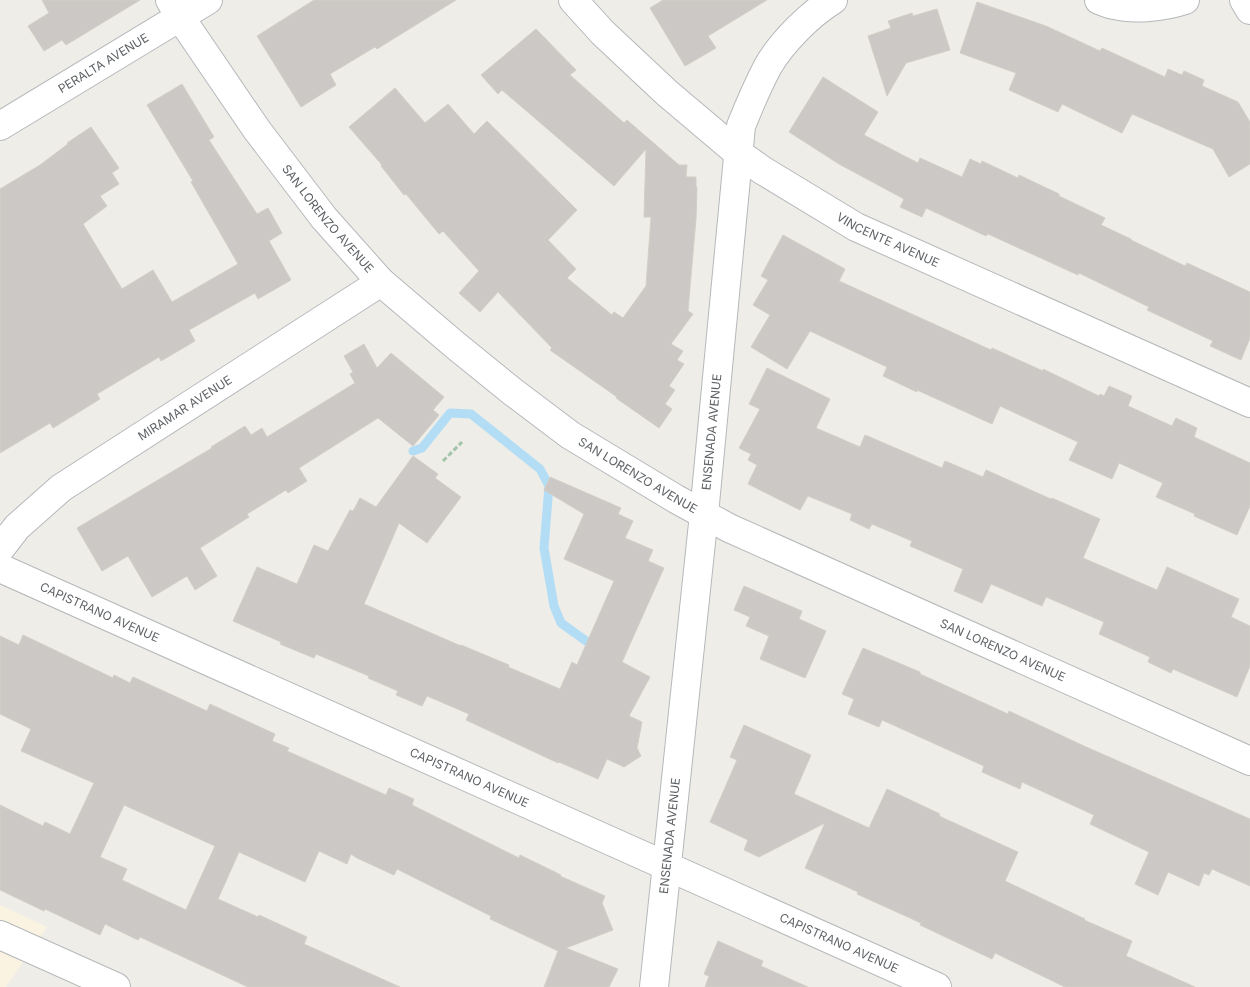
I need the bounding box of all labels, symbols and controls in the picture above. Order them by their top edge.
street label: PERALTA AVENUE [55,30,151,96]
street label: SAN LORENZO AVENUE [279,161,377,276]
street label: VINCENTE AVENUE [834,209,942,270]
street label: MIRAMAR AVENUE [135,372,234,443]
street label: ENSENADA AVENUE [698,373,724,491]
street label: SAN LORENZO AVENUE [576,434,700,516]
street label: CAPISTRANO AVENUE [38,579,162,645]
street label: SAN LORENZO AVENUE [938,615,1068,685]
street label: CAPISTRANO AVENUE [407,744,531,811]
street label: ENSENADA AVENUE [656,777,683,895]
street label: CAPISTRANO AVENUE [777,910,901,976]

